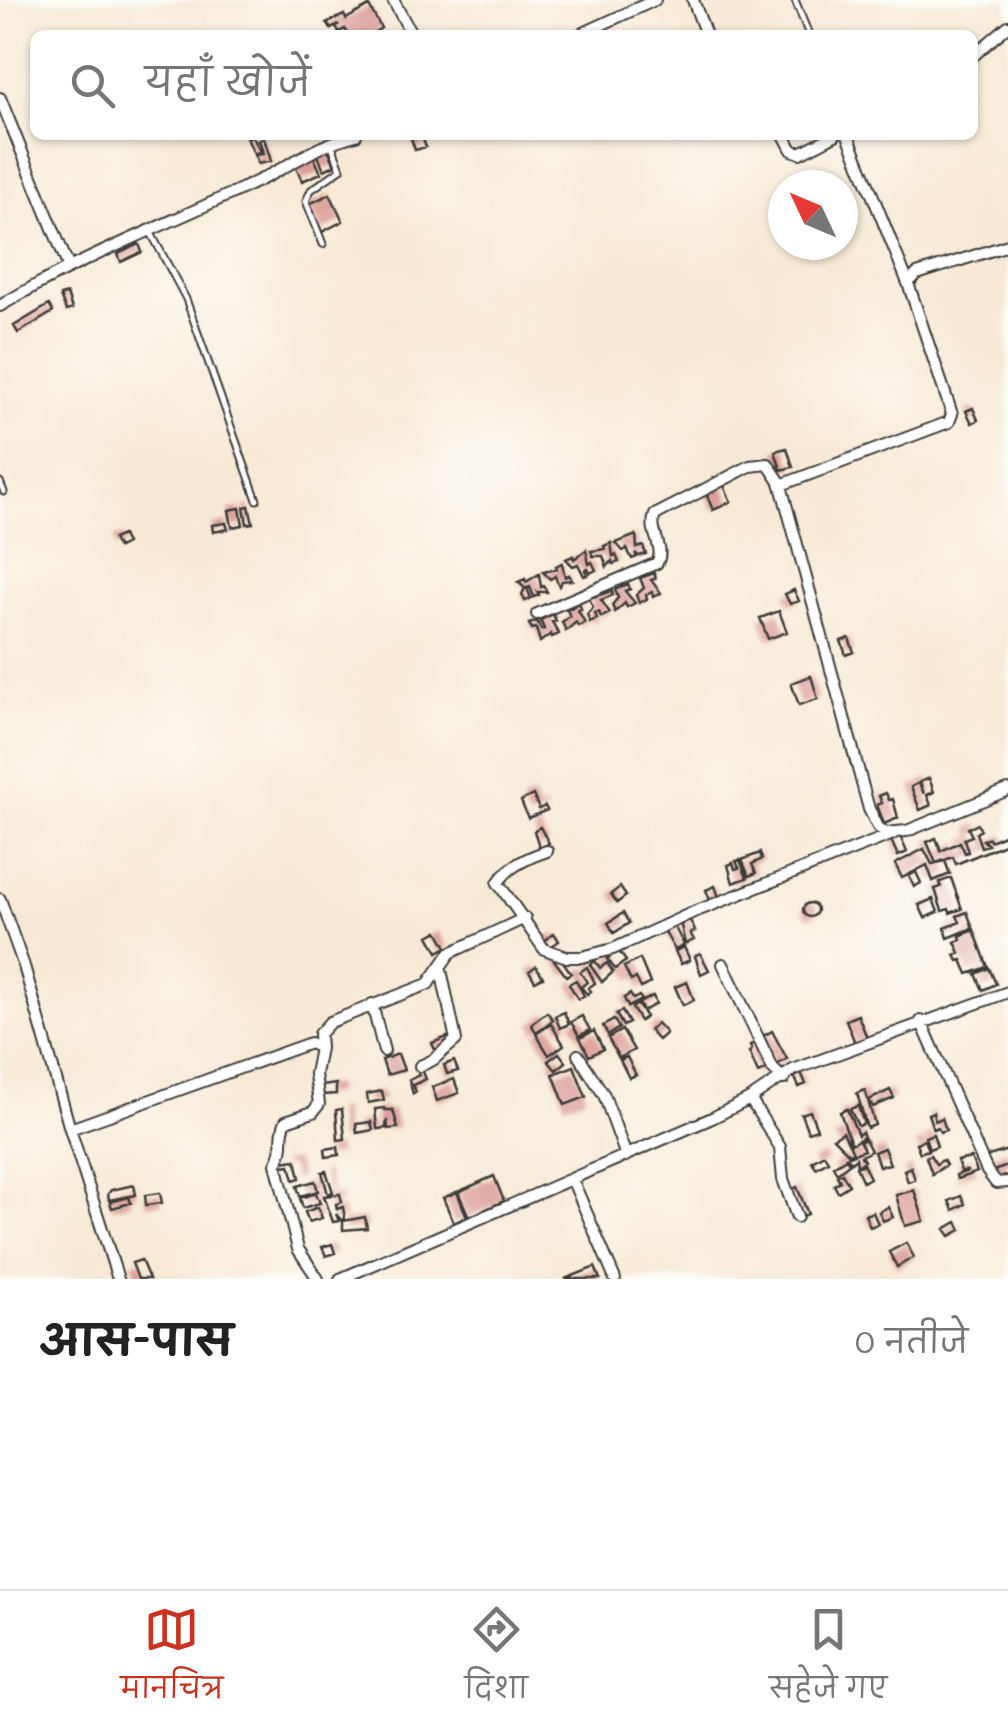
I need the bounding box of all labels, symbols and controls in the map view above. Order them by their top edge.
search box [30,30,978,140]
text: यहाँ खोजें [145,55,311,105]
icon: search [65,58,120,113]
north arrow [768,170,858,260]
text: आस-पास [40,1311,233,1366]
text: 0 नतीजे [855,1319,968,1361]
tab: मानचित्र [121,1602,223,1719]
tab: दिशा [465,1602,528,1719]
tab: सहेजे गए [769,1602,887,1719]

